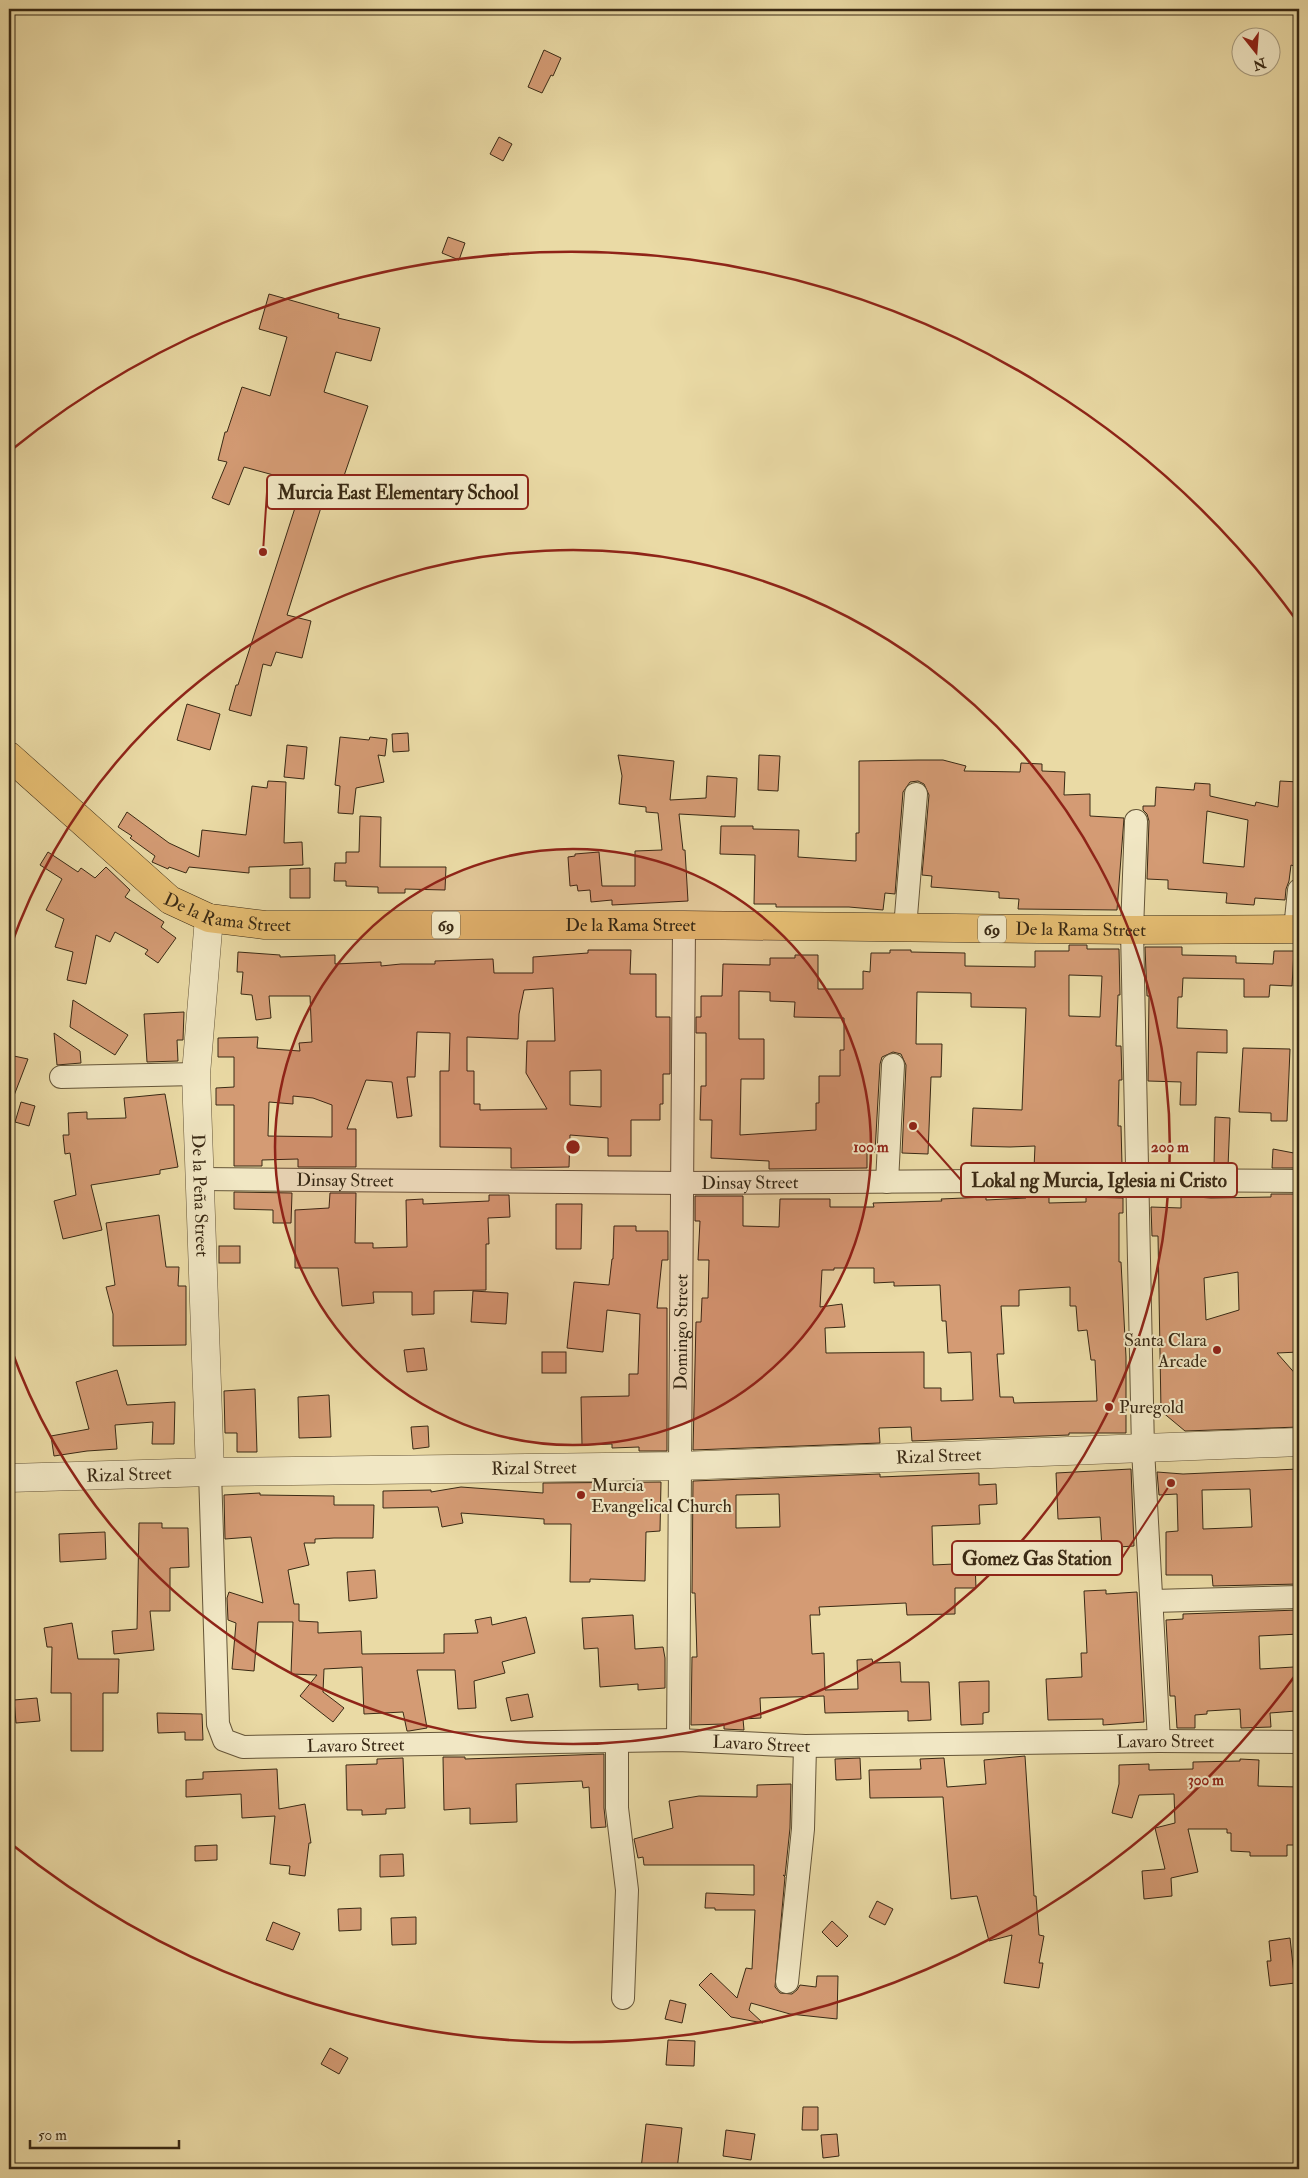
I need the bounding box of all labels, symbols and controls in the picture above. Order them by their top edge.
north arrow [1230,28,1280,78]
text: N [1251,54,1269,74]
callout: Murcia East Elementary School [267,475,528,509]
text: Murcia East Elementary School [276,481,519,506]
street label: De la Rama Street [160,888,291,937]
road number: 69 [432,912,460,938]
street label: De la Rama Street [565,914,696,937]
road number: 69 [978,916,1006,942]
street label: De la Rama Street [1015,918,1146,942]
street label: De la Peña Street [186,1133,213,1258]
centre of rings [564,1138,582,1156]
text: 100 m [853,1138,889,1157]
text: 200 m [1151,1138,1189,1157]
callout: Lokal ng Murcia, Iglesia ni Cristo [961,1163,1237,1197]
street label: Dinsay Street [296,1169,394,1193]
text: Lokal ng Murcia, Iglesia ni Cristo [971,1169,1227,1194]
street label: Dinsay Street [701,1171,799,1195]
street label: Domingo Street [670,1274,693,1390]
place label: Santa Clara Arcade [1124,1329,1208,1373]
marker: Santa Clara Arcade [1211,1344,1223,1356]
place label: Puregold [1119,1396,1184,1419]
marker: Puregold [1103,1401,1115,1413]
street label: Rizal Street [895,1443,982,1470]
street label: Rizal Street [491,1456,577,1480]
street label: Rizal Street [86,1462,172,1488]
place label: Murcia Evangelical Church [591,1474,732,1518]
marker: Murcia Evangelical Church [575,1489,587,1501]
callout: Gomez Gas Station [952,1541,1122,1575]
text: Gomez Gas Station [962,1547,1112,1571]
street label: Lavaro Street [1116,1730,1214,1754]
street label: Lavaro Street [712,1731,811,1758]
street label: Lavaro Street [306,1733,405,1758]
text: 300 m [1188,1771,1224,1790]
scale bar [30,2118,179,2150]
text: 50 m [38,2126,67,2145]

